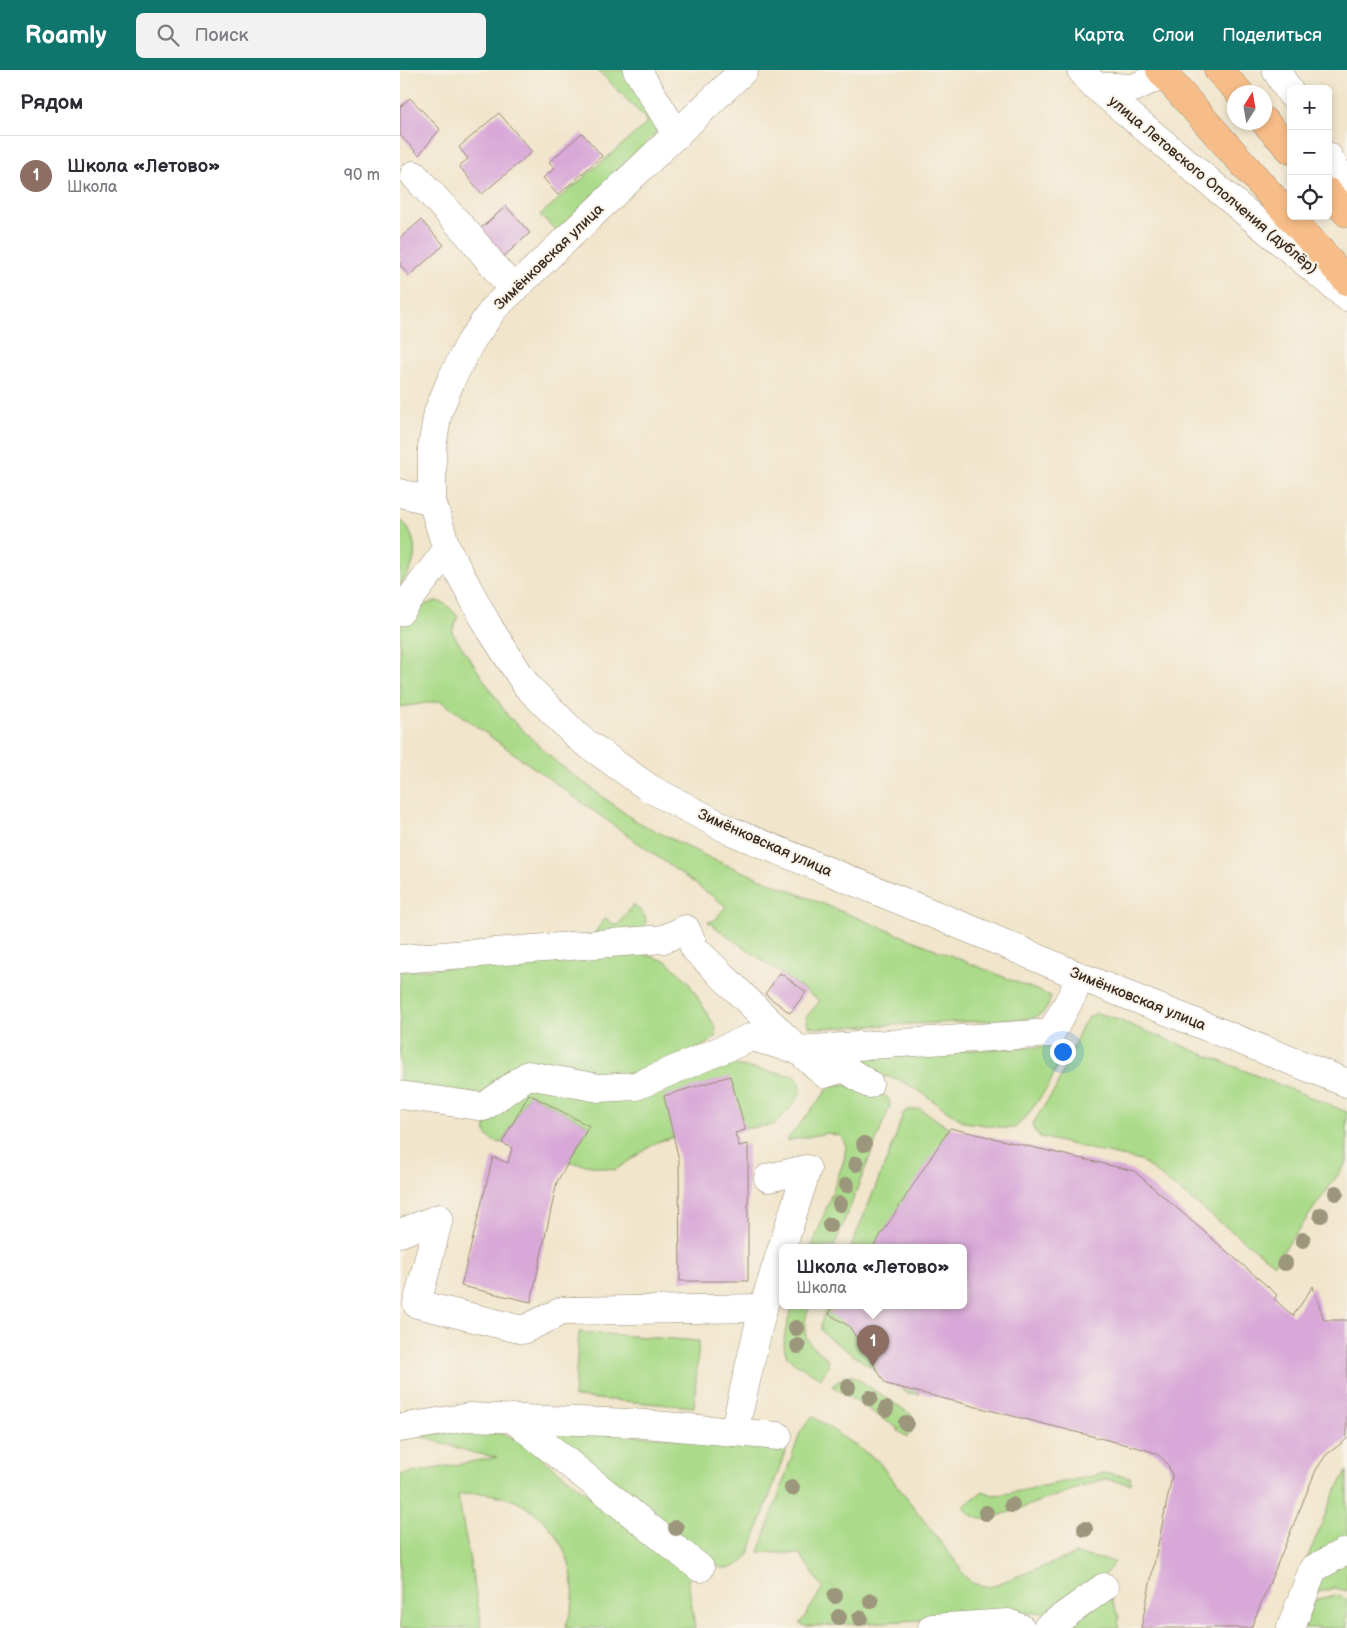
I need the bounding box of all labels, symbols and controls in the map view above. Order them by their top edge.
search box [136,13,486,58]
text: Roamly [25,21,106,50]
icon: search [154,21,182,49]
text: Поиск [194,24,249,47]
text: Карта [1074,25,1124,46]
text: Слои [1152,25,1194,46]
text: Поделиться [1222,25,1322,46]
north arrow [1227,85,1272,130]
map controls [1287,85,1332,220]
button: + [1287,85,1332,130]
text: Рядом [20,90,83,115]
street label: улица Летовского Ополчения (дублёр) [1104,92,1322,278]
button: − [1287,130,1332,175]
text: Школа «Летово» [67,155,221,178]
text: 1 [33,166,39,185]
text: 90 m [344,166,380,185]
button: locate [1287,175,1332,220]
text: Школа [67,178,117,197]
street label: Зимёнковская улица [490,200,608,314]
street label: Зимёнковская улица [695,805,835,881]
street label: Зимёнковская улица [1067,963,1209,1035]
your location [1050,1039,1076,1065]
popup [779,1244,967,1309]
text: Школа «Летово» [796,1256,950,1279]
text: Школа [796,1279,847,1298]
pin: 1 [857,1325,889,1366]

